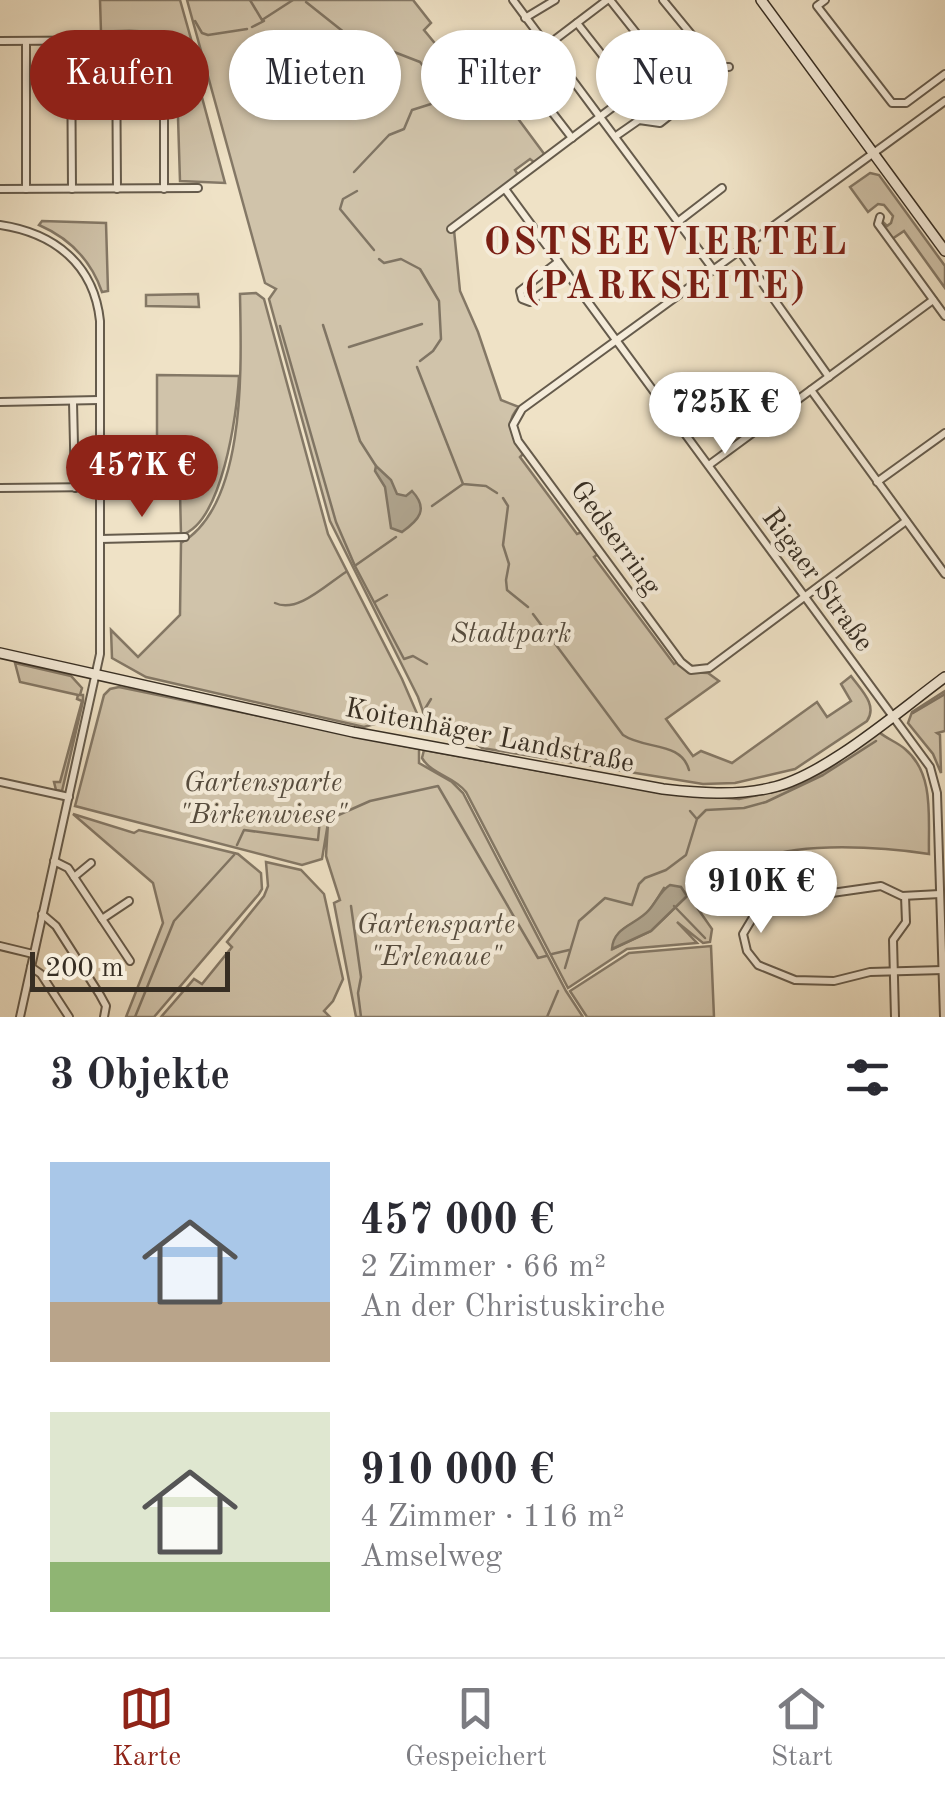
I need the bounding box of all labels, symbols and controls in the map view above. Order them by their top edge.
chip: Kaufen [30,30,209,120]
chip: Mieten [229,30,401,120]
chip: Filter [421,30,576,120]
chip: Neu [596,30,728,120]
district label: OSTSEEVIERTEL (PARKSEITE) [483,225,849,307]
pin: 725K € [644,372,806,457]
text: 725K € [671,388,779,420]
pin: 457K € [61,435,223,520]
text: 457K € [88,451,196,483]
street label: Gedserring [564,477,665,601]
street label: Rigaer Straße [756,504,878,657]
park label: Stadtpark [450,621,572,649]
street label: Koitenhäger Landstraße [342,695,636,779]
park label: Gartensparte "Birkenwiese" [179,770,348,830]
pin: 910K € [680,851,842,936]
text: 910K € [707,867,815,899]
park label: Gartensparte "Erlenaue" [357,912,515,972]
scale bar [30,947,230,991]
text: 200 m [45,955,124,983]
icon: filters [840,1050,895,1105]
text: 3 Objekte [50,1056,230,1098]
text: 457 000 € [360,1201,554,1243]
icon: home [130,1202,250,1322]
text: 2 Zimmer · 66 m² [360,1252,606,1284]
text: An der Christuskirche [360,1292,665,1324]
text: 910 000 € [360,1451,554,1493]
icon: home [130,1452,250,1572]
text: 4 Zimmer · 116 m² [360,1502,625,1534]
text: Amselweg [360,1542,502,1574]
tab: Karte [112,1681,181,1776]
tab: Gespeichert [405,1681,547,1776]
tab: Start [771,1681,833,1776]

